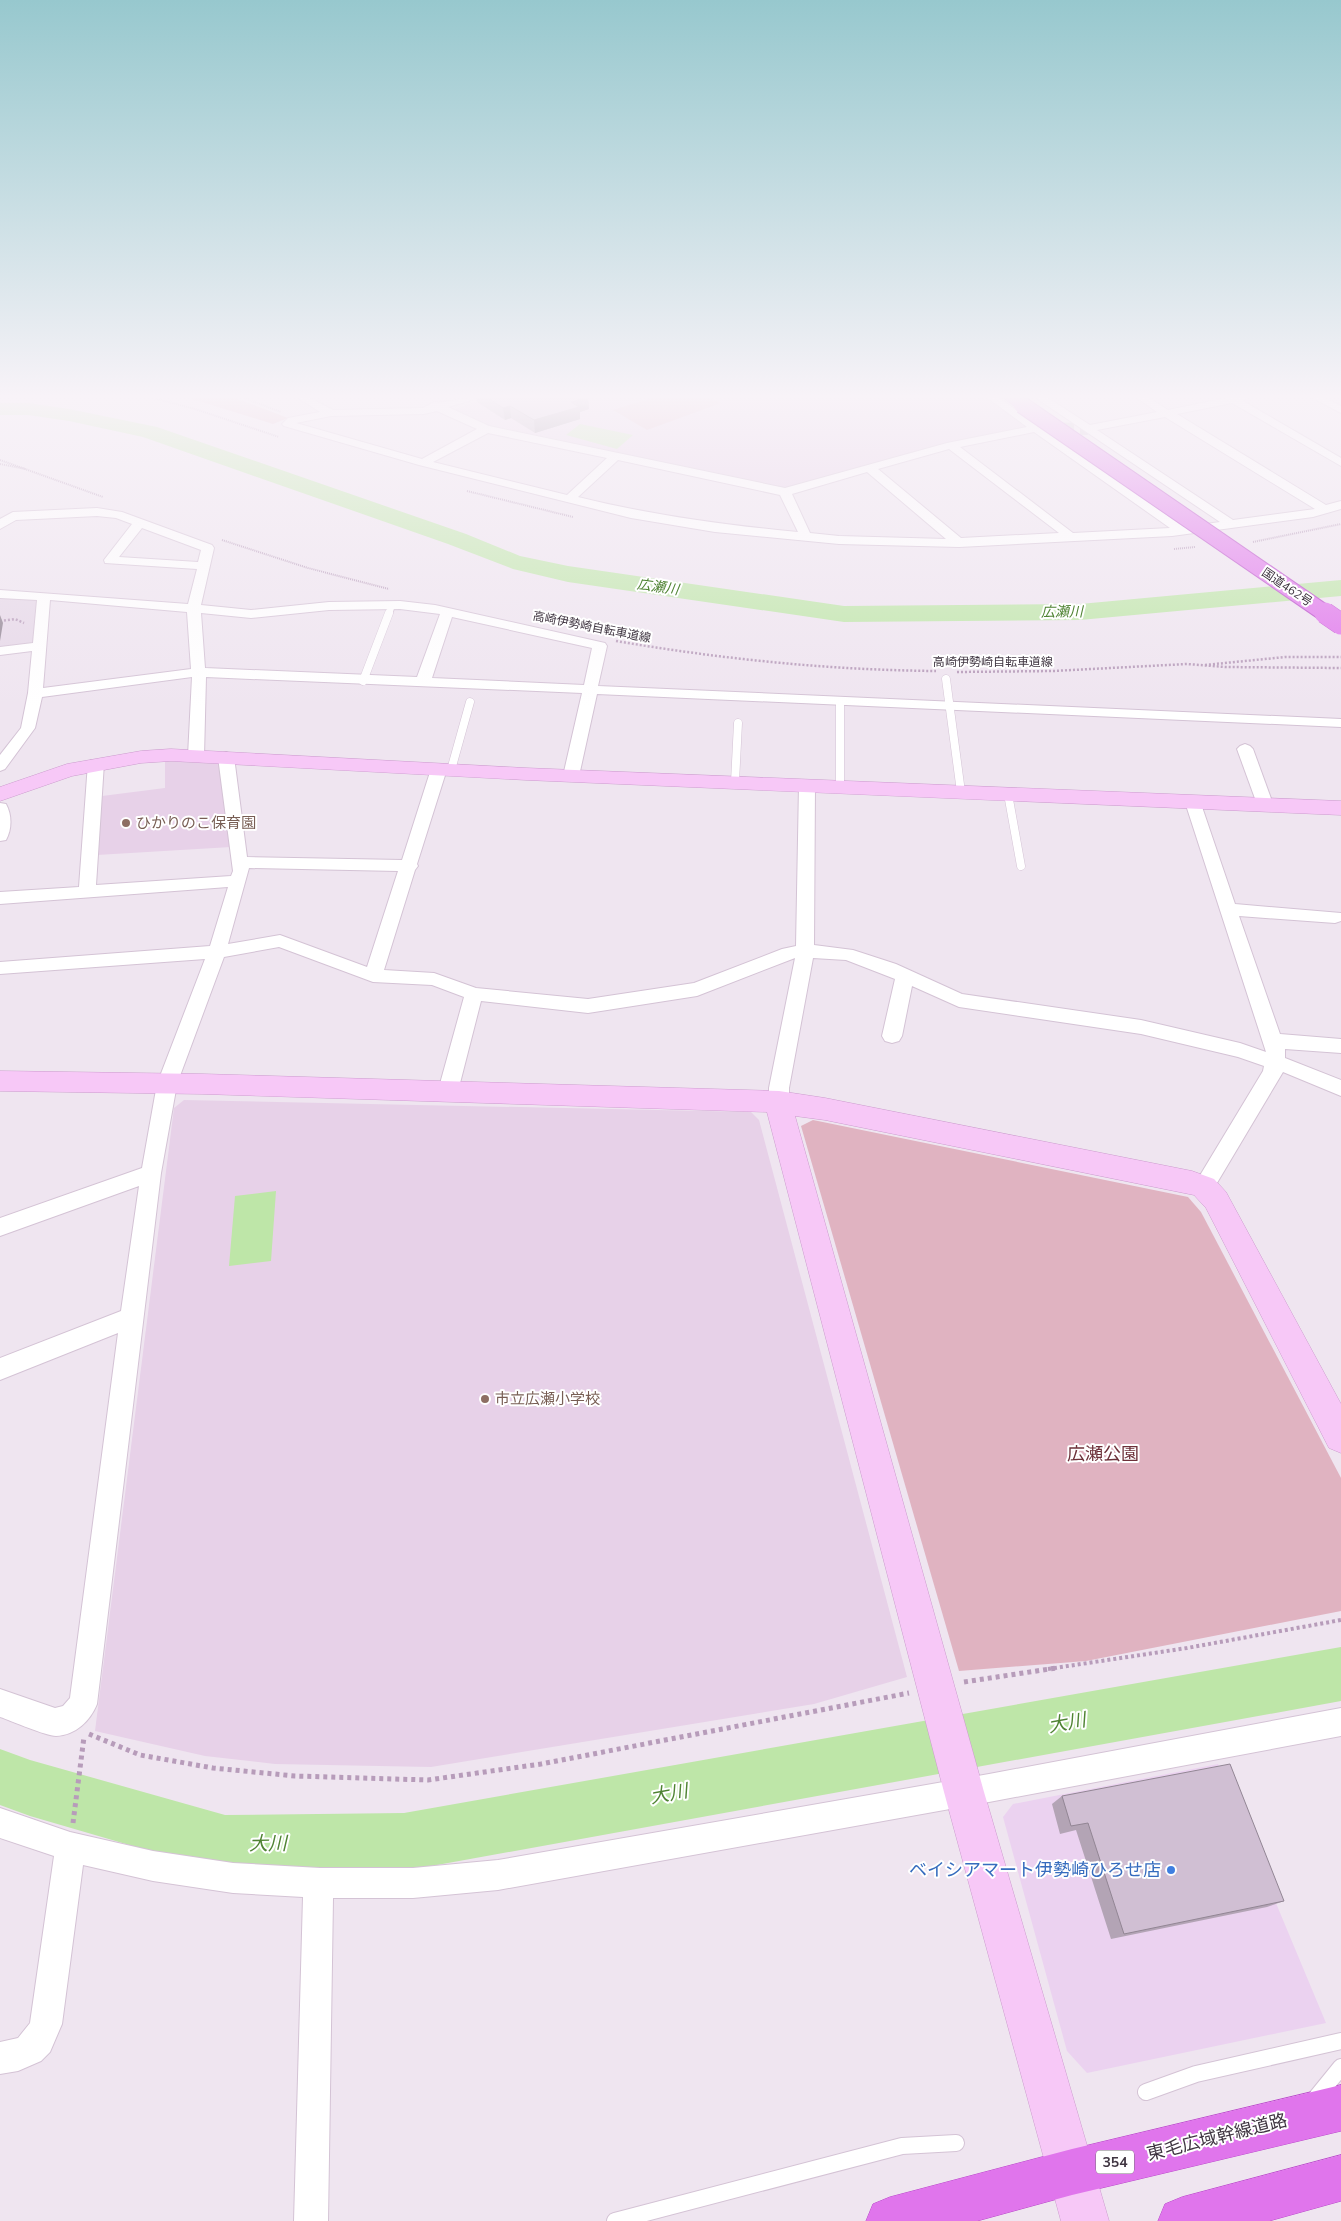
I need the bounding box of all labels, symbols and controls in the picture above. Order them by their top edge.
street label: 国道462号 [1259,564,1315,610]
water label: 広瀬川 [636,575,682,600]
water label: 広瀬川 [1041,602,1085,622]
street label: 高崎伊勢崎自転車道線 [532,608,652,646]
street label: 高崎伊勢崎自転車道線 [933,654,1053,670]
place label: ひかりのこ保育園 [136,813,256,833]
marker: ひかりのこ保育園 [120,817,132,829]
place label: 市立広瀬小学校 [495,1389,600,1409]
marker: 市立広瀬小学校 [479,1393,491,1405]
park label: 広瀬公園 [1067,1442,1139,1466]
water label: 大川 [1046,1707,1090,1739]
water label: 大川 [648,1778,692,1810]
water label: 大川 [249,1831,289,1857]
place label: ベイシアマート伊勢崎ひろせ店 [909,1858,1161,1882]
marker: ベイシアマート伊勢崎ひろせ店 [1165,1864,1177,1876]
street label: 東毛広域幹線道路 [1144,2108,1290,2166]
road number: 354 [1096,2150,1134,2174]

